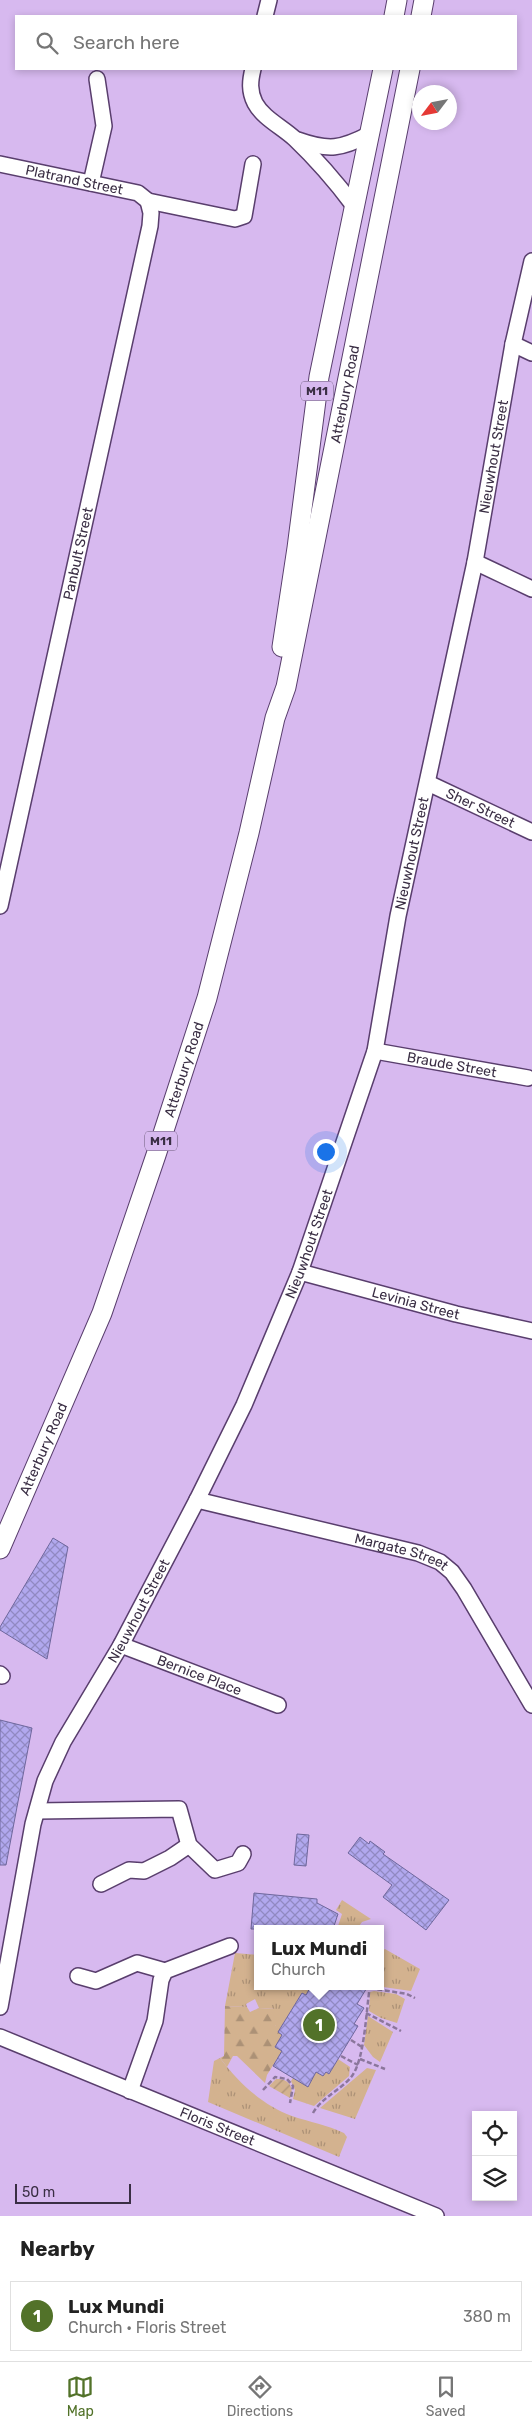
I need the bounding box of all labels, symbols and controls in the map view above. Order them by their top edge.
search box [15,15,517,70]
icon: search [33,29,61,57]
text: Search here [73,31,180,54]
north arrow [412,85,457,130]
street label: Platrand Street [24,162,125,199]
street label: Atterbury Road [327,344,363,444]
road number: M11 [301,382,333,401]
street label: Nieuwhout Street [476,398,512,515]
street label: Panbult Street [60,505,97,602]
street label: Sher Street [443,785,518,832]
street label: Nieuwhout Street [392,795,433,912]
street label: Atterbury Road [161,1020,208,1119]
street label: Braude Street [405,1049,498,1081]
road number: M11 [145,1132,177,1150]
your location [313,1139,339,1165]
street label: Nieuwhout Street [282,1187,337,1301]
street label: Levinia Street [370,1284,462,1324]
street label: Atterbury Road [16,1400,71,1498]
street label: Margate Street [353,1530,452,1575]
street label: Nieuwhout Street [104,1556,174,1666]
street label: Bernice Place [155,1652,244,1699]
popup [254,1925,384,1990]
text: Lux Mundi [271,1937,367,1960]
text: Church [271,1960,325,1979]
pin: 1 [303,2006,335,2044]
street label: Floris Street [177,2104,258,2150]
map controls [472,2111,517,2201]
button: locate [472,2111,517,2156]
button: layers [472,2156,517,2201]
scale bar [15,2181,131,2204]
text: 50 m [22,2184,55,2201]
text: Nearby [20,2236,95,2261]
text: Lux Mundi [68,2295,164,2318]
text: 1 [33,2307,41,2326]
text: 380 m [463,2307,511,2326]
text: Church · Floris Street [68,2318,226,2337]
tab: Map [66,2373,94,2420]
tab: Directions [227,2373,293,2420]
tab: Saved [426,2373,466,2420]

